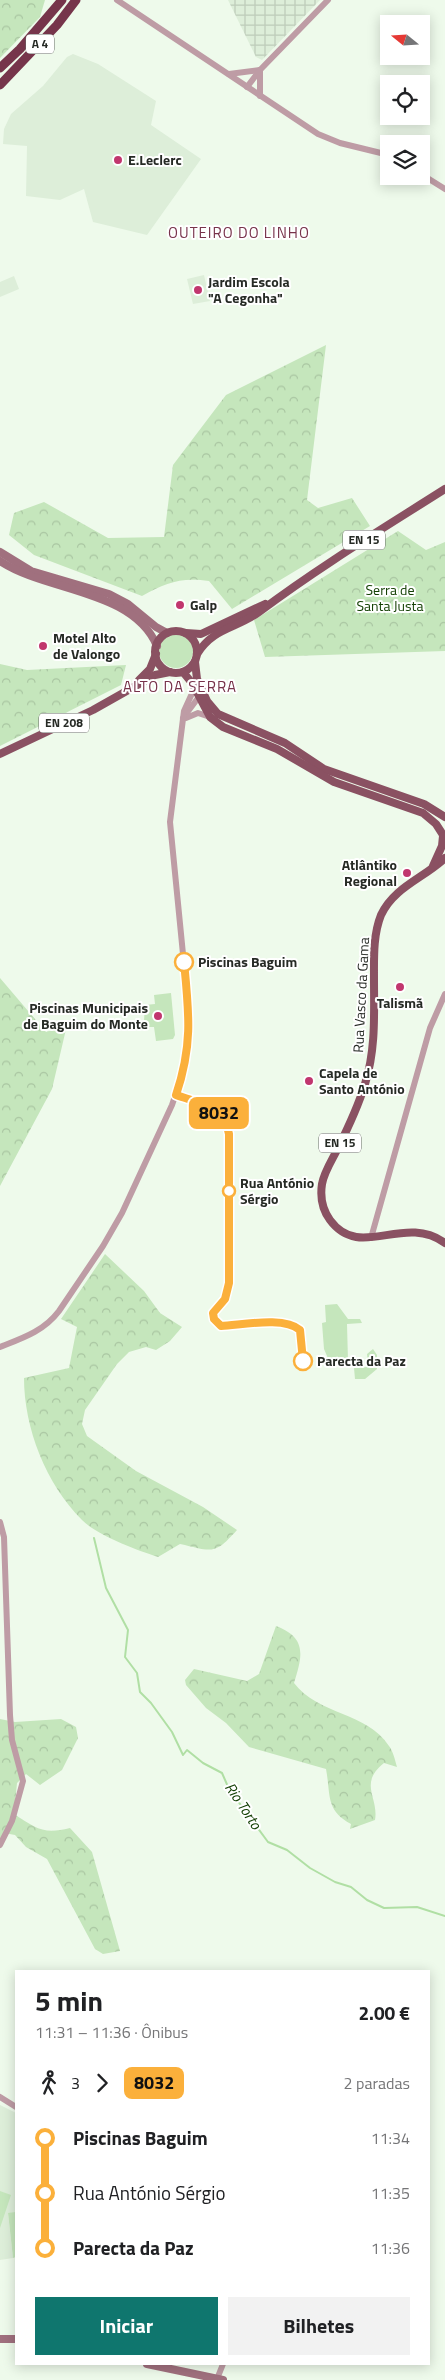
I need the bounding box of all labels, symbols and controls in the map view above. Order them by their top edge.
north arrow [380,15,430,65]
map controls [380,15,430,185]
road number: A 4 [26,34,54,54]
button: locate [380,75,430,125]
button: layers [380,135,430,185]
place label: E.Leclerc [128,149,182,170]
marker: E.Leclerc [112,154,124,166]
district label: OUTEIRO DO LINHO [168,221,310,244]
place label: Jardim Escola "A Cegonha" [208,271,290,308]
marker: Jardim Escola "A Cegonha" [192,284,204,296]
road number: EN 15 [343,530,385,550]
park label: Serra de Santa Justa [356,579,424,616]
place label: Galp [190,594,217,615]
marker: Galp [174,599,186,611]
place label: Motel Alto de Valongo [53,627,120,664]
marker: Motel Alto de Valongo [37,640,49,652]
district label: ALTO DA SERRA [123,675,237,698]
road number: EN 208 [39,714,89,732]
place label: Atlântiko Regional [342,854,397,891]
marker: Atlântiko Regional [401,867,413,879]
street label: Rua Vasco da Gama [347,937,374,1053]
place label: Piscinas Baguim [198,951,297,972]
marker: Piscinas Baguim [174,952,194,972]
marker: Talismã [394,981,406,993]
place label: Talismã [377,992,423,1013]
place label: Piscinas Municipais de Baguim do Monte [23,997,148,1034]
marker: Piscinas Municipais de Baguim do Monte [152,1010,164,1022]
place label: Capela de Santo António [319,1062,405,1099]
marker: Capela de Santo António [303,1075,315,1087]
line badge: 8032 [184,1097,254,1129]
text: 8032 [199,1099,239,1126]
road number: EN 15 [319,1134,361,1152]
place label: Rua António Sérgio [240,1172,314,1209]
marker: Rua António Sérgio [222,1184,236,1198]
place label: Parecta da Paz [317,1350,406,1371]
marker: Parecta da Paz [293,1351,313,1371]
water label: Rio Torto [219,1778,268,1834]
text: 5 min [35,1979,103,2022]
text: 2.00 € [358,1998,410,2027]
text: 11:31 – 11:36 · Ônibus [35,2020,188,2044]
icon: walk [35,2069,63,2097]
icon: forward [88,2069,116,2097]
text: 8032 [134,2069,174,2096]
text: 3 [71,2071,80,2095]
text: 2 paradas [344,2071,410,2095]
text: Piscinas Baguim [73,2123,208,2152]
text: 11:34 [371,2126,410,2150]
text: Rua António Sérgio [73,2178,225,2207]
text: 11:35 [371,2181,410,2205]
text: Parecta da Paz [73,2233,194,2262]
text: 11:36 [371,2236,410,2260]
button: Iniciar [35,2297,218,2355]
button: Bilhetes [228,2297,410,2355]

